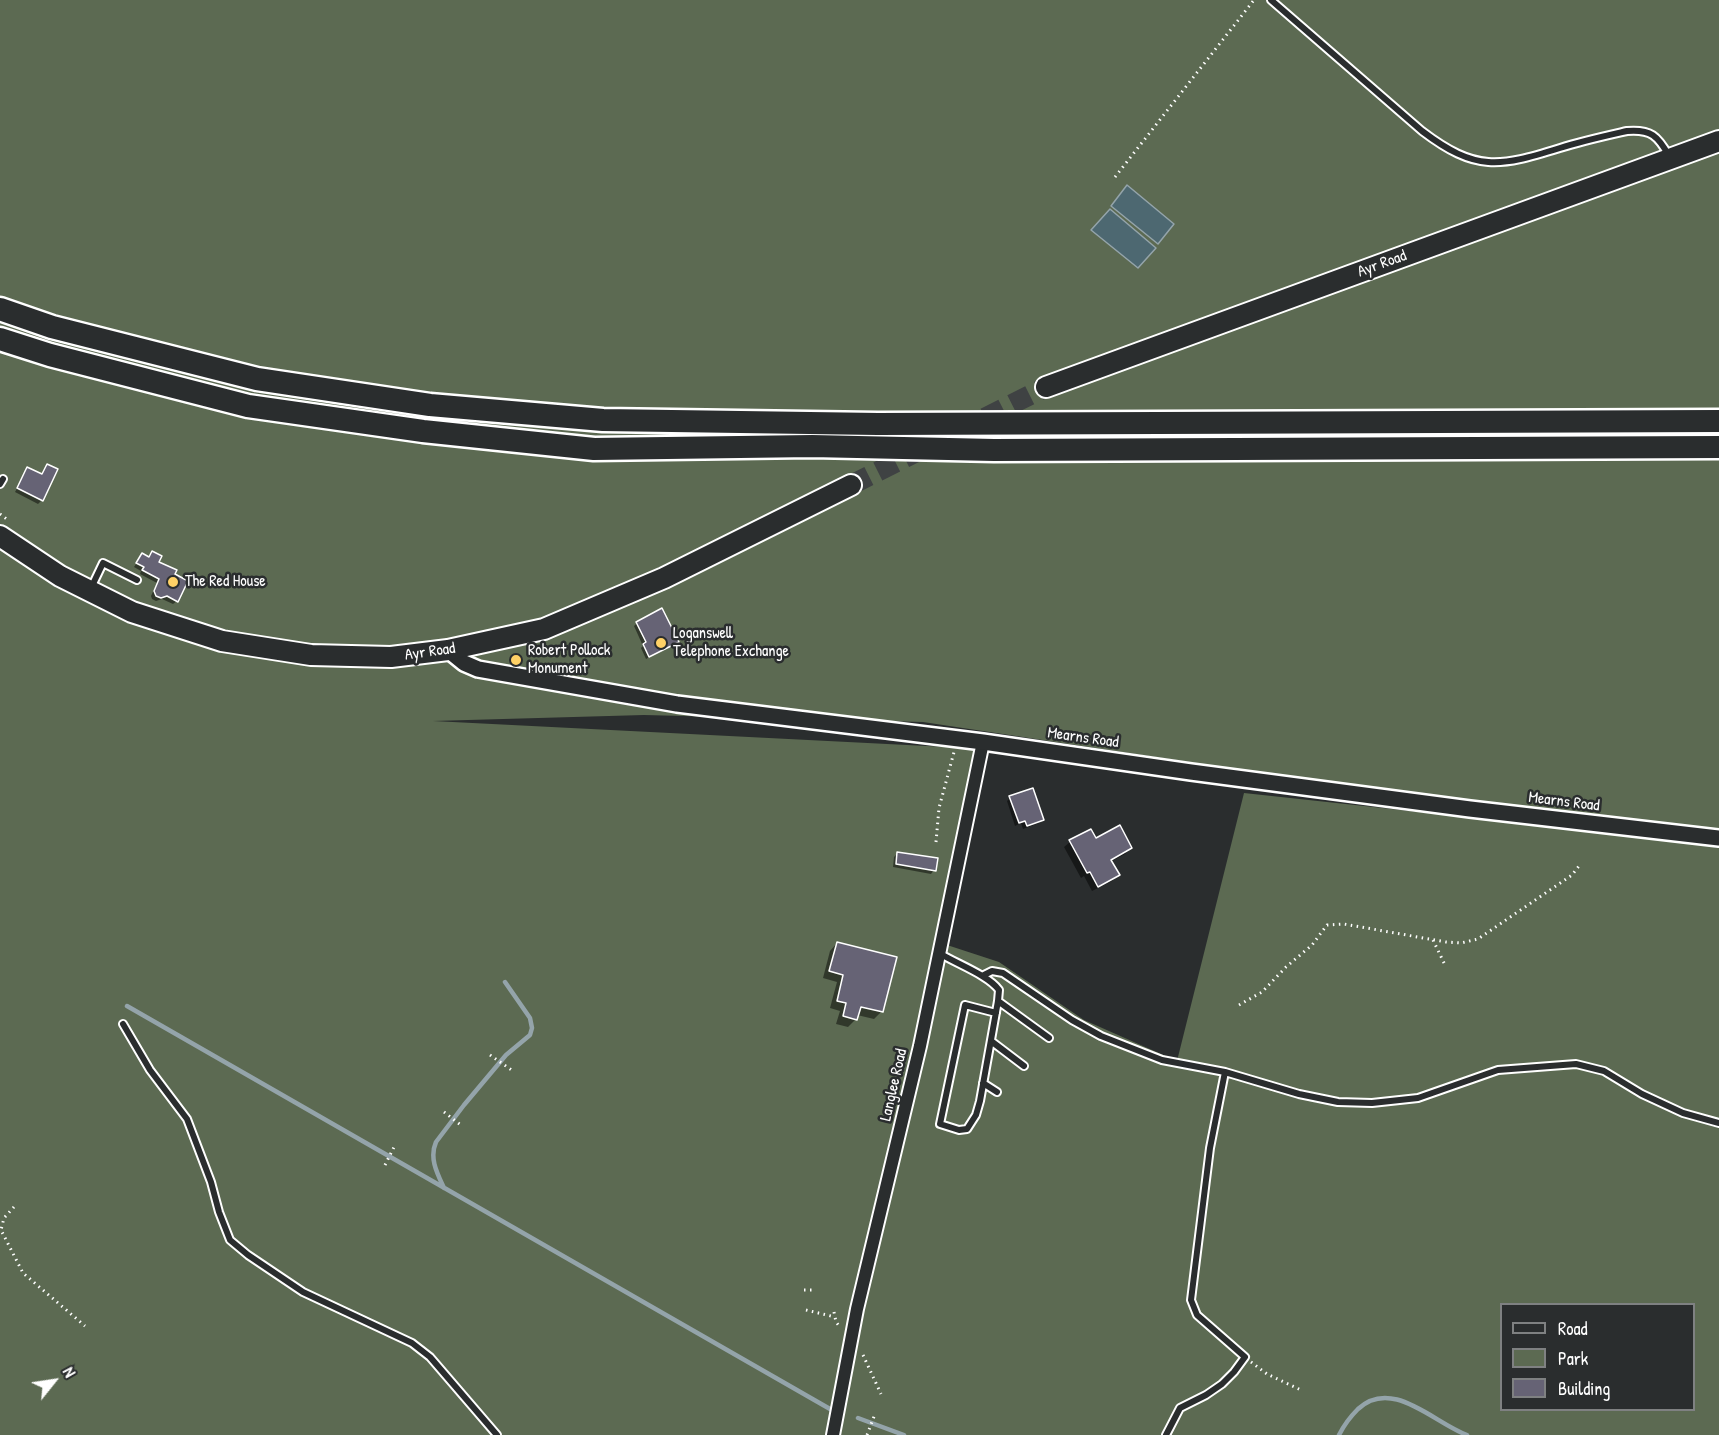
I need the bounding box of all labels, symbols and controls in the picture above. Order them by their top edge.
street label: Ayr Road [1355,246,1409,282]
place label: The Red House [185,572,266,592]
marker: The Red House [166,575,180,589]
place label: Loganswell Telephone Exchange [673,624,789,662]
marker: Loganswell Telephone Exchange [654,636,668,650]
street label: Ayr Road [404,639,456,665]
place label: Robert Pollock Monument [528,641,610,679]
marker: Robert Pollock Monument [509,653,523,667]
street label: Mearns Road [1046,724,1120,752]
street label: Mearns Road [1527,788,1601,816]
street label: Langlee Road [876,1047,912,1123]
legend [1500,1303,1695,1411]
text: Road [1558,1316,1588,1341]
text: Park [1558,1346,1588,1371]
north arrow [24,1351,84,1411]
text: N [58,1363,81,1381]
text: Building [1558,1376,1610,1401]

